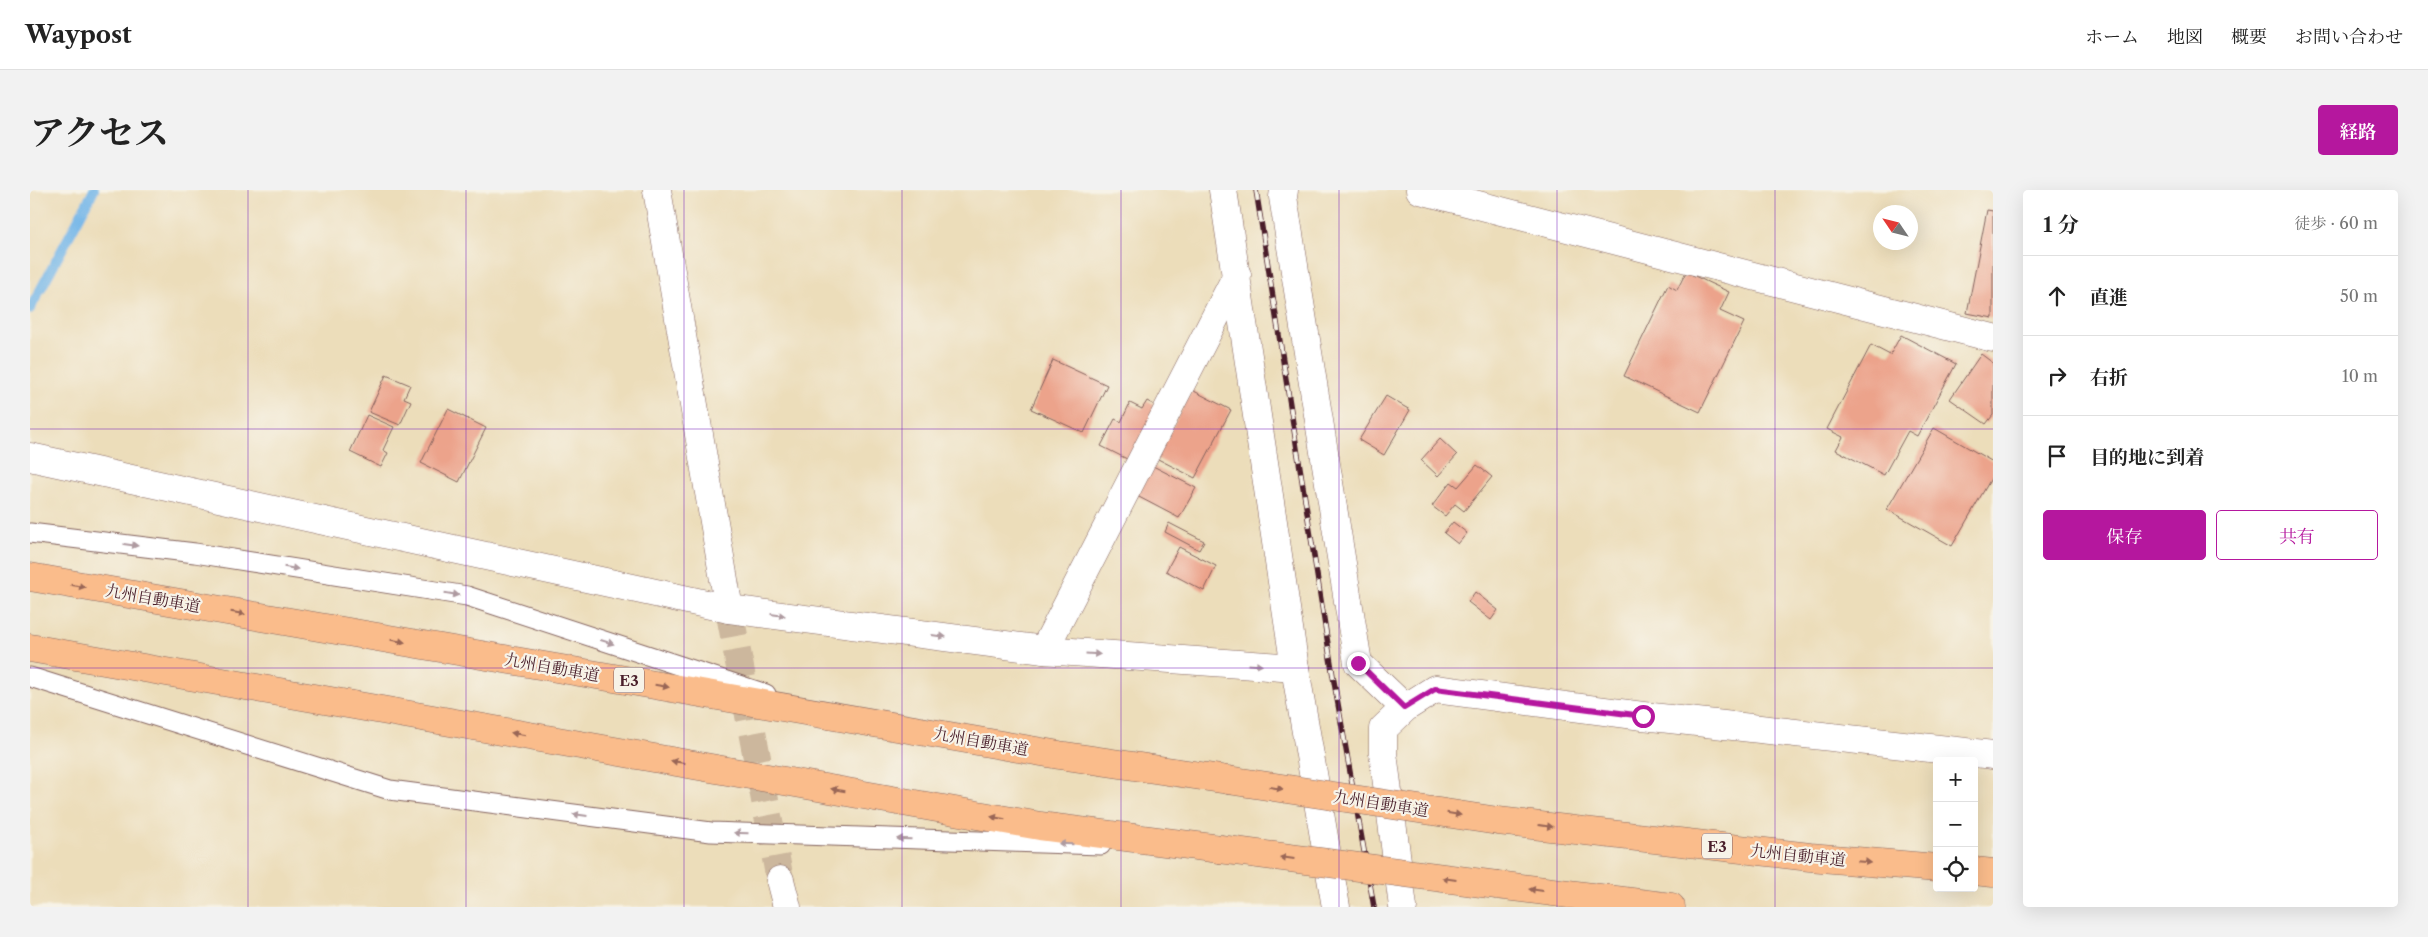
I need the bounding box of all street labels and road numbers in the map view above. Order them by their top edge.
street label: 九州自動車道 [104,580,202,616]
street label: 九州自動車道 [503,649,601,685]
road number: E3 [614,668,644,692]
street label: 九州自動車道 [932,723,1030,759]
street label: 九州自動車道 [1332,786,1430,820]
road number: E3 [1702,834,1732,858]
street label: 九州自動車道 [1749,840,1847,870]

